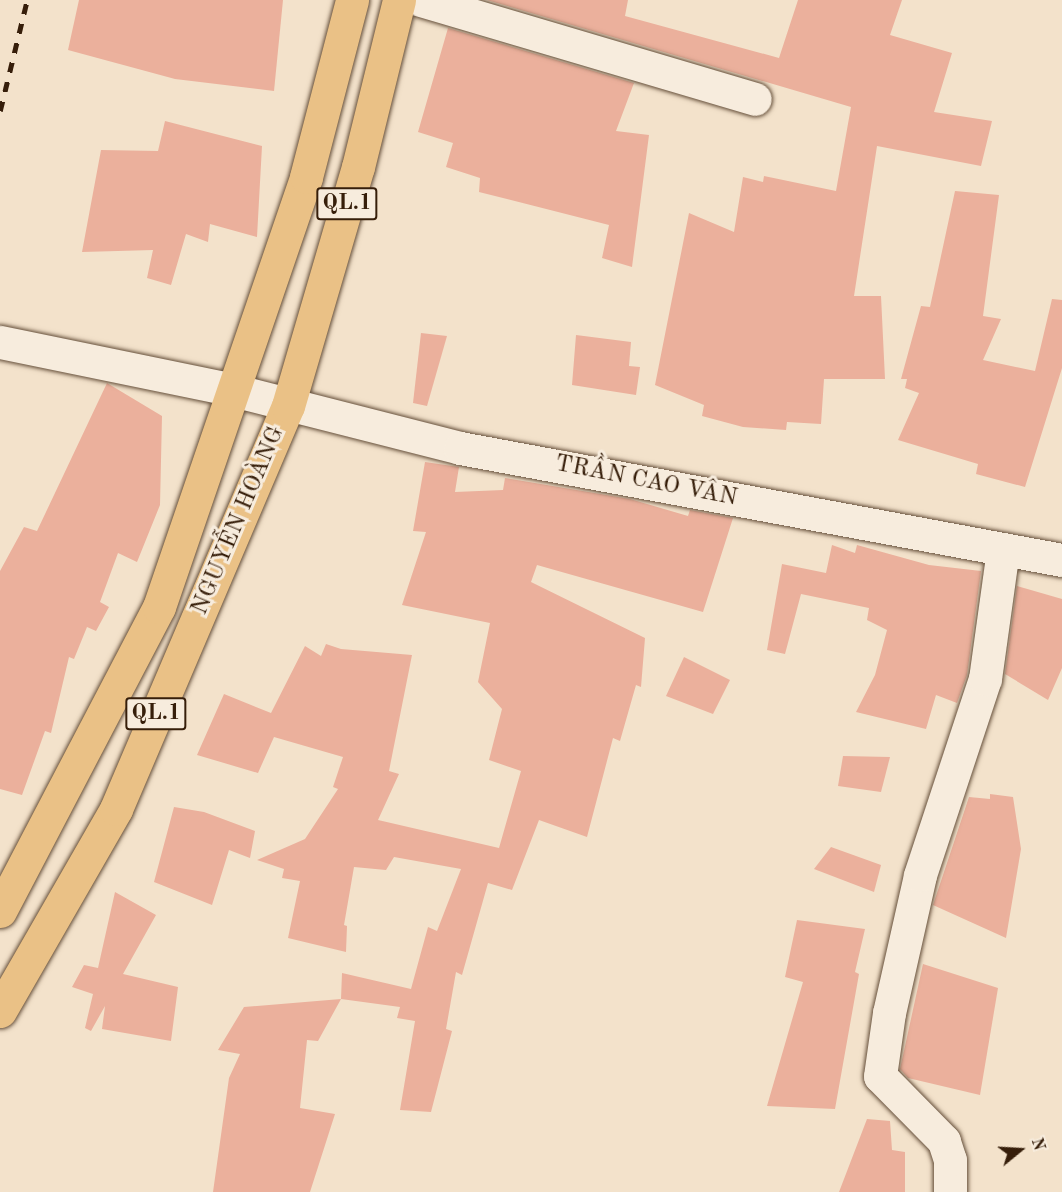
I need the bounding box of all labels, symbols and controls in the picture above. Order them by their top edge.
road number: QL.1 [316,185,378,223]
street label: NGUYỄN HOÀNG [186,422,292,620]
street label: TRẦN CAO VÂN [552,450,740,514]
road number: QL.1 [124,695,188,733]
north arrow [990,1120,1050,1180]
text: N [1028,1136,1047,1153]

